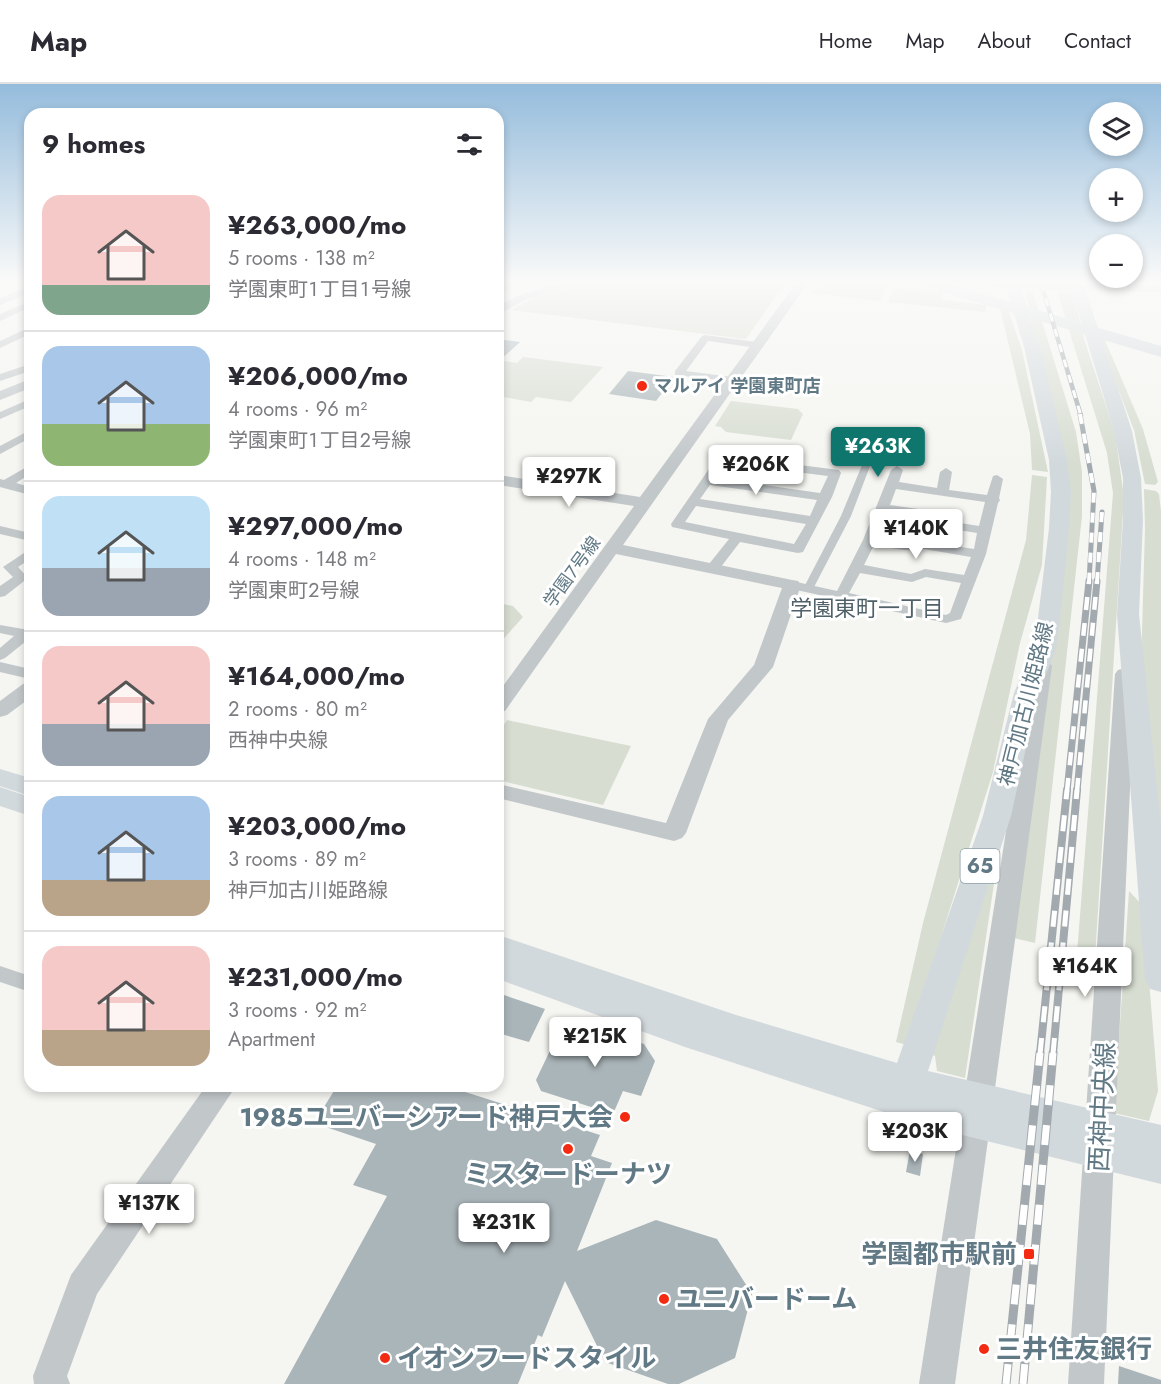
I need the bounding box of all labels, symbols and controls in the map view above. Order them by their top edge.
text: Map [30,21,87,62]
text: Home [819,26,872,56]
text: Map [905,26,945,56]
text: About [978,26,1031,56]
text: Contact [1064,26,1131,56]
map controls [1089,102,1143,288]
button: layers [1089,102,1143,156]
text: 9 homes [42,125,145,163]
icon: filters [453,128,486,161]
button: + [1089,168,1143,222]
text: ¥263,000/mo [228,206,406,244]
icon: home [90,219,162,291]
button: − [1089,234,1143,288]
text: 5 rooms · 138 m² [228,244,375,273]
text: 学園東町１丁目１号線 [228,275,411,304]
text: ¥206,000/mo [228,357,408,395]
icon: home [90,370,162,442]
place label: マルアイ 学園東町店 [654,373,821,399]
marker: マルアイ 学園東町店 [635,379,649,393]
text: 4 rooms · 96 m² [228,395,367,424]
text: 学園東町１丁目２号線 [228,426,411,455]
pin: ¥263K [836,427,920,478]
text: ¥263K [845,432,911,461]
pin: ¥206K [714,445,798,496]
text: ¥206K [722,450,790,479]
pin: ¥297K [527,457,611,508]
text: ¥297K [536,462,602,491]
text: ¥297,000/mo [228,507,403,545]
pin: ¥140K [874,509,958,560]
text: ¥140K [884,514,948,543]
icon: home [90,520,162,592]
street label: 学園７号線 [537,531,607,613]
text: 4 rooms · 148 m² [228,545,376,574]
text: 学園東町２号線 [228,576,360,605]
district label: 学園東町一丁目 [790,592,944,624]
street label: 神戸加古川姫路線 [991,619,1061,789]
text: ¥164,000/mo [228,657,405,695]
icon: home [90,670,162,742]
text: 2 rooms · 80 m² [228,695,367,724]
text: 西神中央線 [228,726,328,755]
text: ¥203,000/mo [228,807,406,845]
icon: home [90,820,162,892]
text: 3 rooms · 89 m² [228,845,366,874]
road number: 65 [960,849,1000,883]
text: 神戸加古川姫路線 [228,876,388,905]
pin: ¥164K [1043,947,1127,998]
text: ¥164K [1053,952,1117,981]
text: ¥231,000/mo [228,958,403,996]
icon: home [90,970,162,1042]
text: 3 rooms · 92 m² [228,996,366,1025]
pin: ¥215K [553,1017,637,1068]
text: ¥215K [563,1022,627,1051]
text: Apartment [228,1025,315,1054]
street label: 西神中央線 [1080,1041,1124,1173]
place label: 1985ユニバーシアード神戸大会 [239,1098,613,1136]
marker: 1985ユニバーシアード神戸大会 [618,1110,632,1124]
pin: ¥203K [873,1112,957,1163]
text: ¥203K [882,1117,948,1146]
marker: ミスタードーナツ [561,1142,575,1156]
place label: ミスタードーナツ [464,1155,672,1193]
pin: ¥137K [107,1184,191,1235]
text: ¥137K [118,1189,180,1218]
pin: ¥231K [462,1203,546,1254]
text: ¥231K [472,1208,536,1237]
place label: 学園都市駅前 [861,1235,1017,1273]
marker: 学園都市駅前 [1022,1247,1036,1261]
place label: ユニバードーム [676,1280,857,1318]
marker: ユニバードーム [657,1292,671,1306]
place label: 三井住友銀行 [996,1330,1152,1368]
place label: イオンフードスタイル [397,1339,656,1377]
marker: 三井住友銀行 [977,1342,991,1356]
marker: イオンフードスタイル [378,1351,392,1365]

